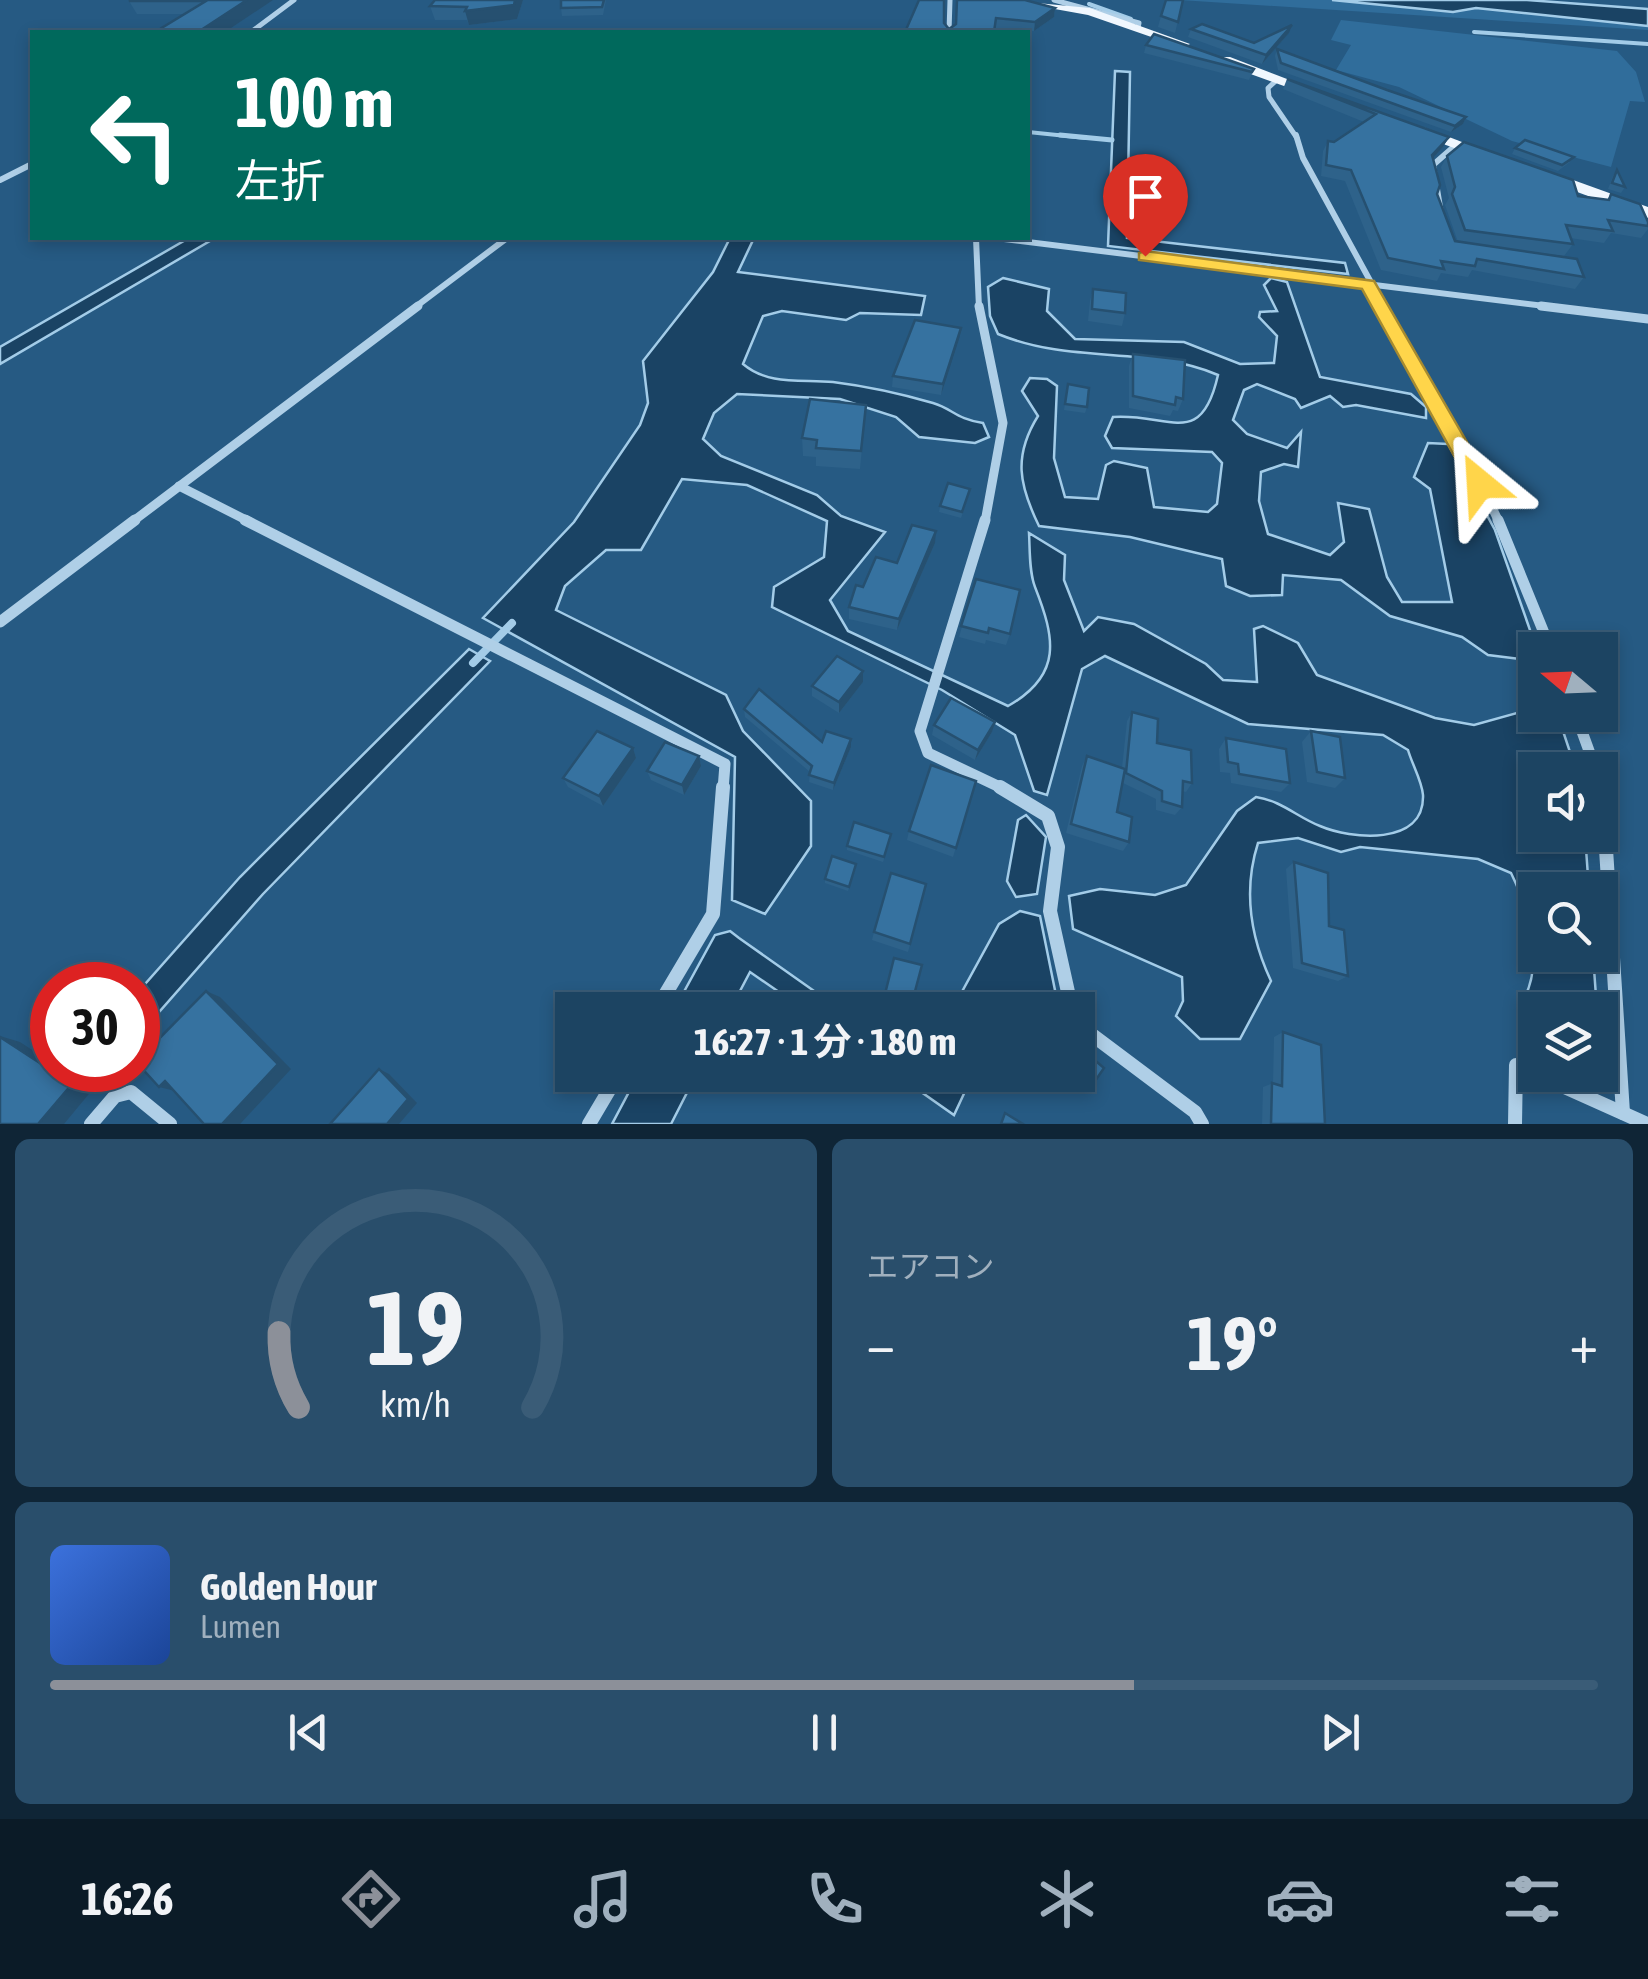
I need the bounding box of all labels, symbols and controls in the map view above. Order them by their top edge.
text: 100 m [235,62,394,142]
icon: left [70,70,200,200]
pin [1103,154,1188,257]
text: 左折 [235,155,325,207]
icon: arrive [1118,169,1173,224]
position arrow [1428,432,1532,536]
north arrow [1518,632,1618,732]
map controls [1518,632,1618,1092]
button: sound [1518,752,1618,852]
button: search [1518,872,1618,972]
speed limit sign: 30 [30,962,160,1092]
button: layers [1518,992,1618,1092]
text: 16:27 · 1 分 · 180 m [694,1020,956,1063]
text: エアコン [867,1248,995,1285]
text: 19 [367,1268,465,1387]
text: 19° [1187,1300,1278,1386]
text: − [867,1312,895,1375]
text: + [1569,1312,1598,1375]
text: km/h [380,1384,451,1425]
text: Golden Hour [200,1565,376,1608]
text: Lumen [200,1608,281,1645]
icon: previous [281,1705,336,1760]
icon: pause [797,1705,852,1760]
icon: next [1313,1705,1368,1760]
icon: directions [336,1864,406,1934]
icon: music [568,1864,638,1934]
icon: phone [800,1864,870,1934]
icon: climate [1032,1864,1102,1934]
icon: car [1265,1864,1335,1934]
icon: filters [1497,1864,1567,1934]
text: 16:26 [81,1873,174,1925]

